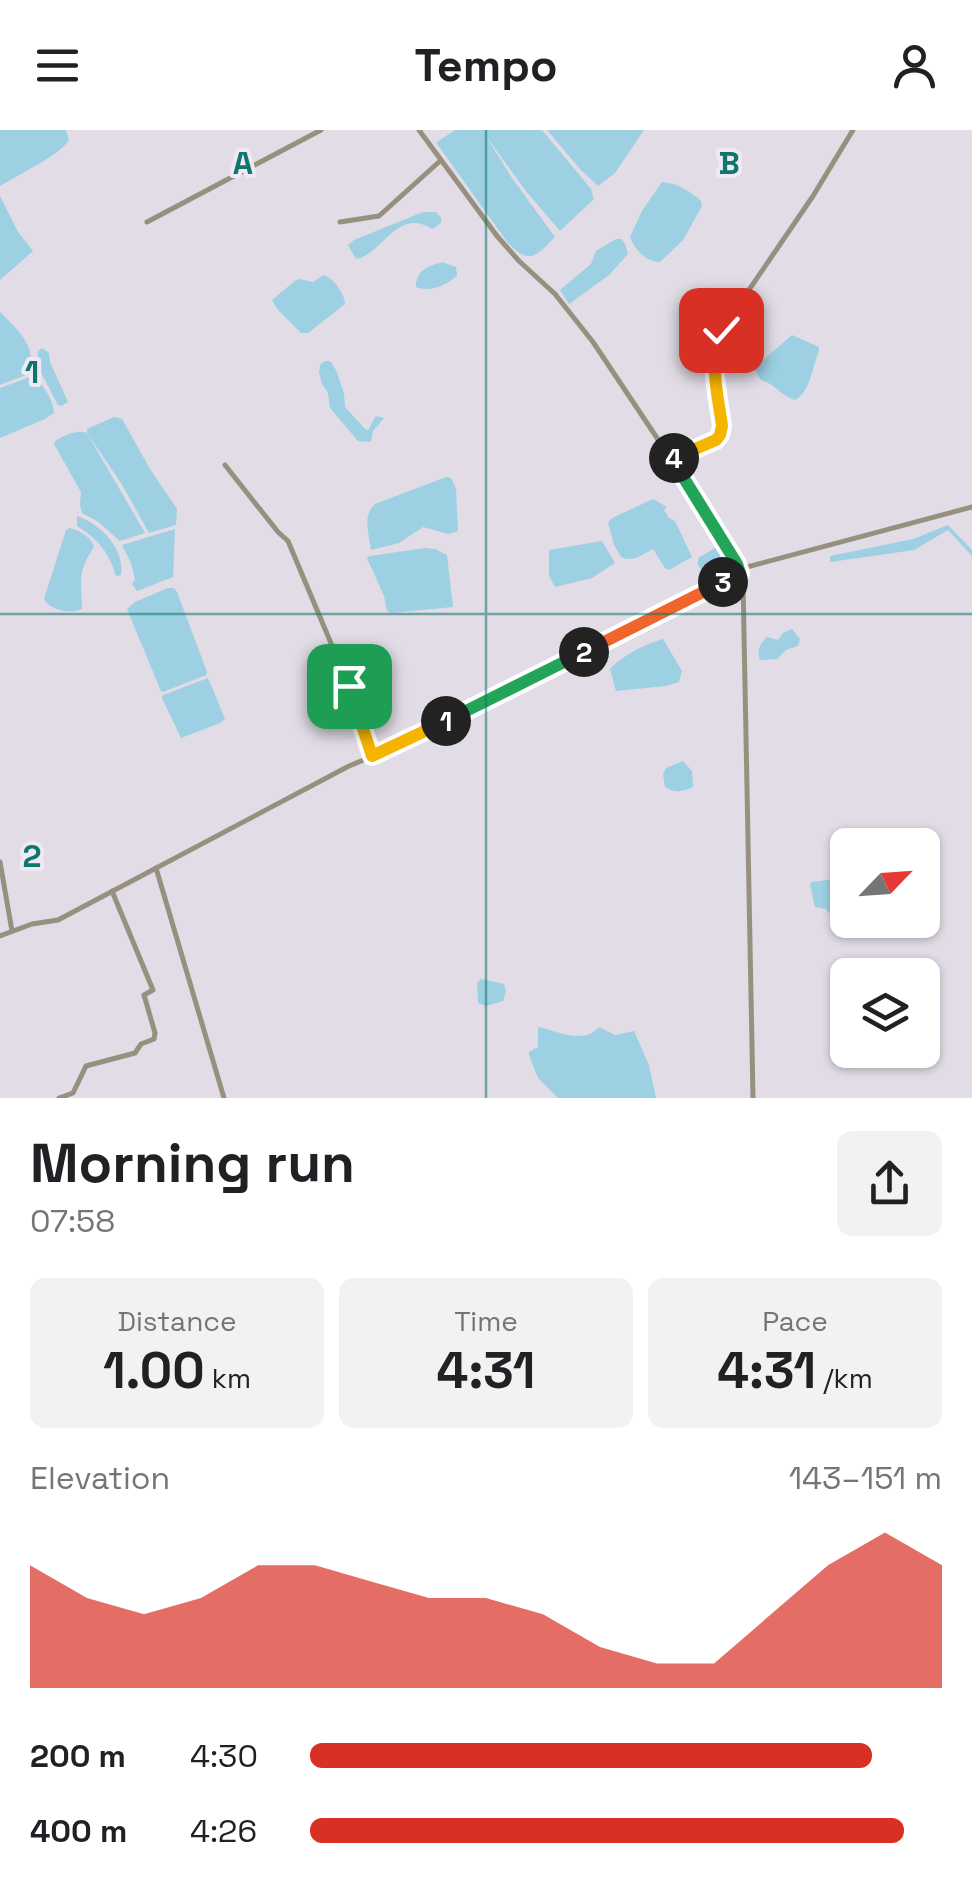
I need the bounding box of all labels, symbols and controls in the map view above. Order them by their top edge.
text: Tempo [415,37,557,94]
icon: menu [30,38,85,93]
icon: person [887,38,942,93]
text: A [233,143,253,183]
text: B [718,143,740,183]
pin [679,288,764,373]
icon: check [694,303,749,358]
text: 1 [25,352,39,392]
pin: 4 [649,433,699,483]
text: 4 [665,440,683,476]
pin: 3 [698,557,748,607]
text: 3 [714,564,732,600]
pin: 2 [559,627,609,677]
text: 2 [576,634,592,670]
pin [307,644,392,729]
icon: arrive [322,659,377,714]
pin: 1 [421,696,471,746]
text: 1 [440,703,452,739]
north arrow [830,828,940,938]
map controls [830,828,940,1068]
text: 2 [22,836,42,876]
button: layers [830,958,940,1068]
text: Morning run [30,1128,355,1198]
button: share [837,1131,942,1236]
text: 07:58 [30,1201,115,1241]
text: Distance [117,1303,237,1339]
text: Time [454,1303,518,1339]
text: Pace [762,1303,828,1339]
text: 1.00 [103,1339,205,1403]
text: 4:31 [437,1339,535,1403]
text: 4:31 [717,1339,816,1403]
text: km [205,1360,251,1396]
text: /km [816,1360,873,1396]
text: Elevation [30,1458,170,1498]
text: 143–151 m [789,1458,942,1498]
text: 200 m [30,1736,126,1776]
text: 4:30 [190,1736,258,1776]
text: 400 m [30,1811,127,1851]
text: 4:26 [190,1811,257,1851]

